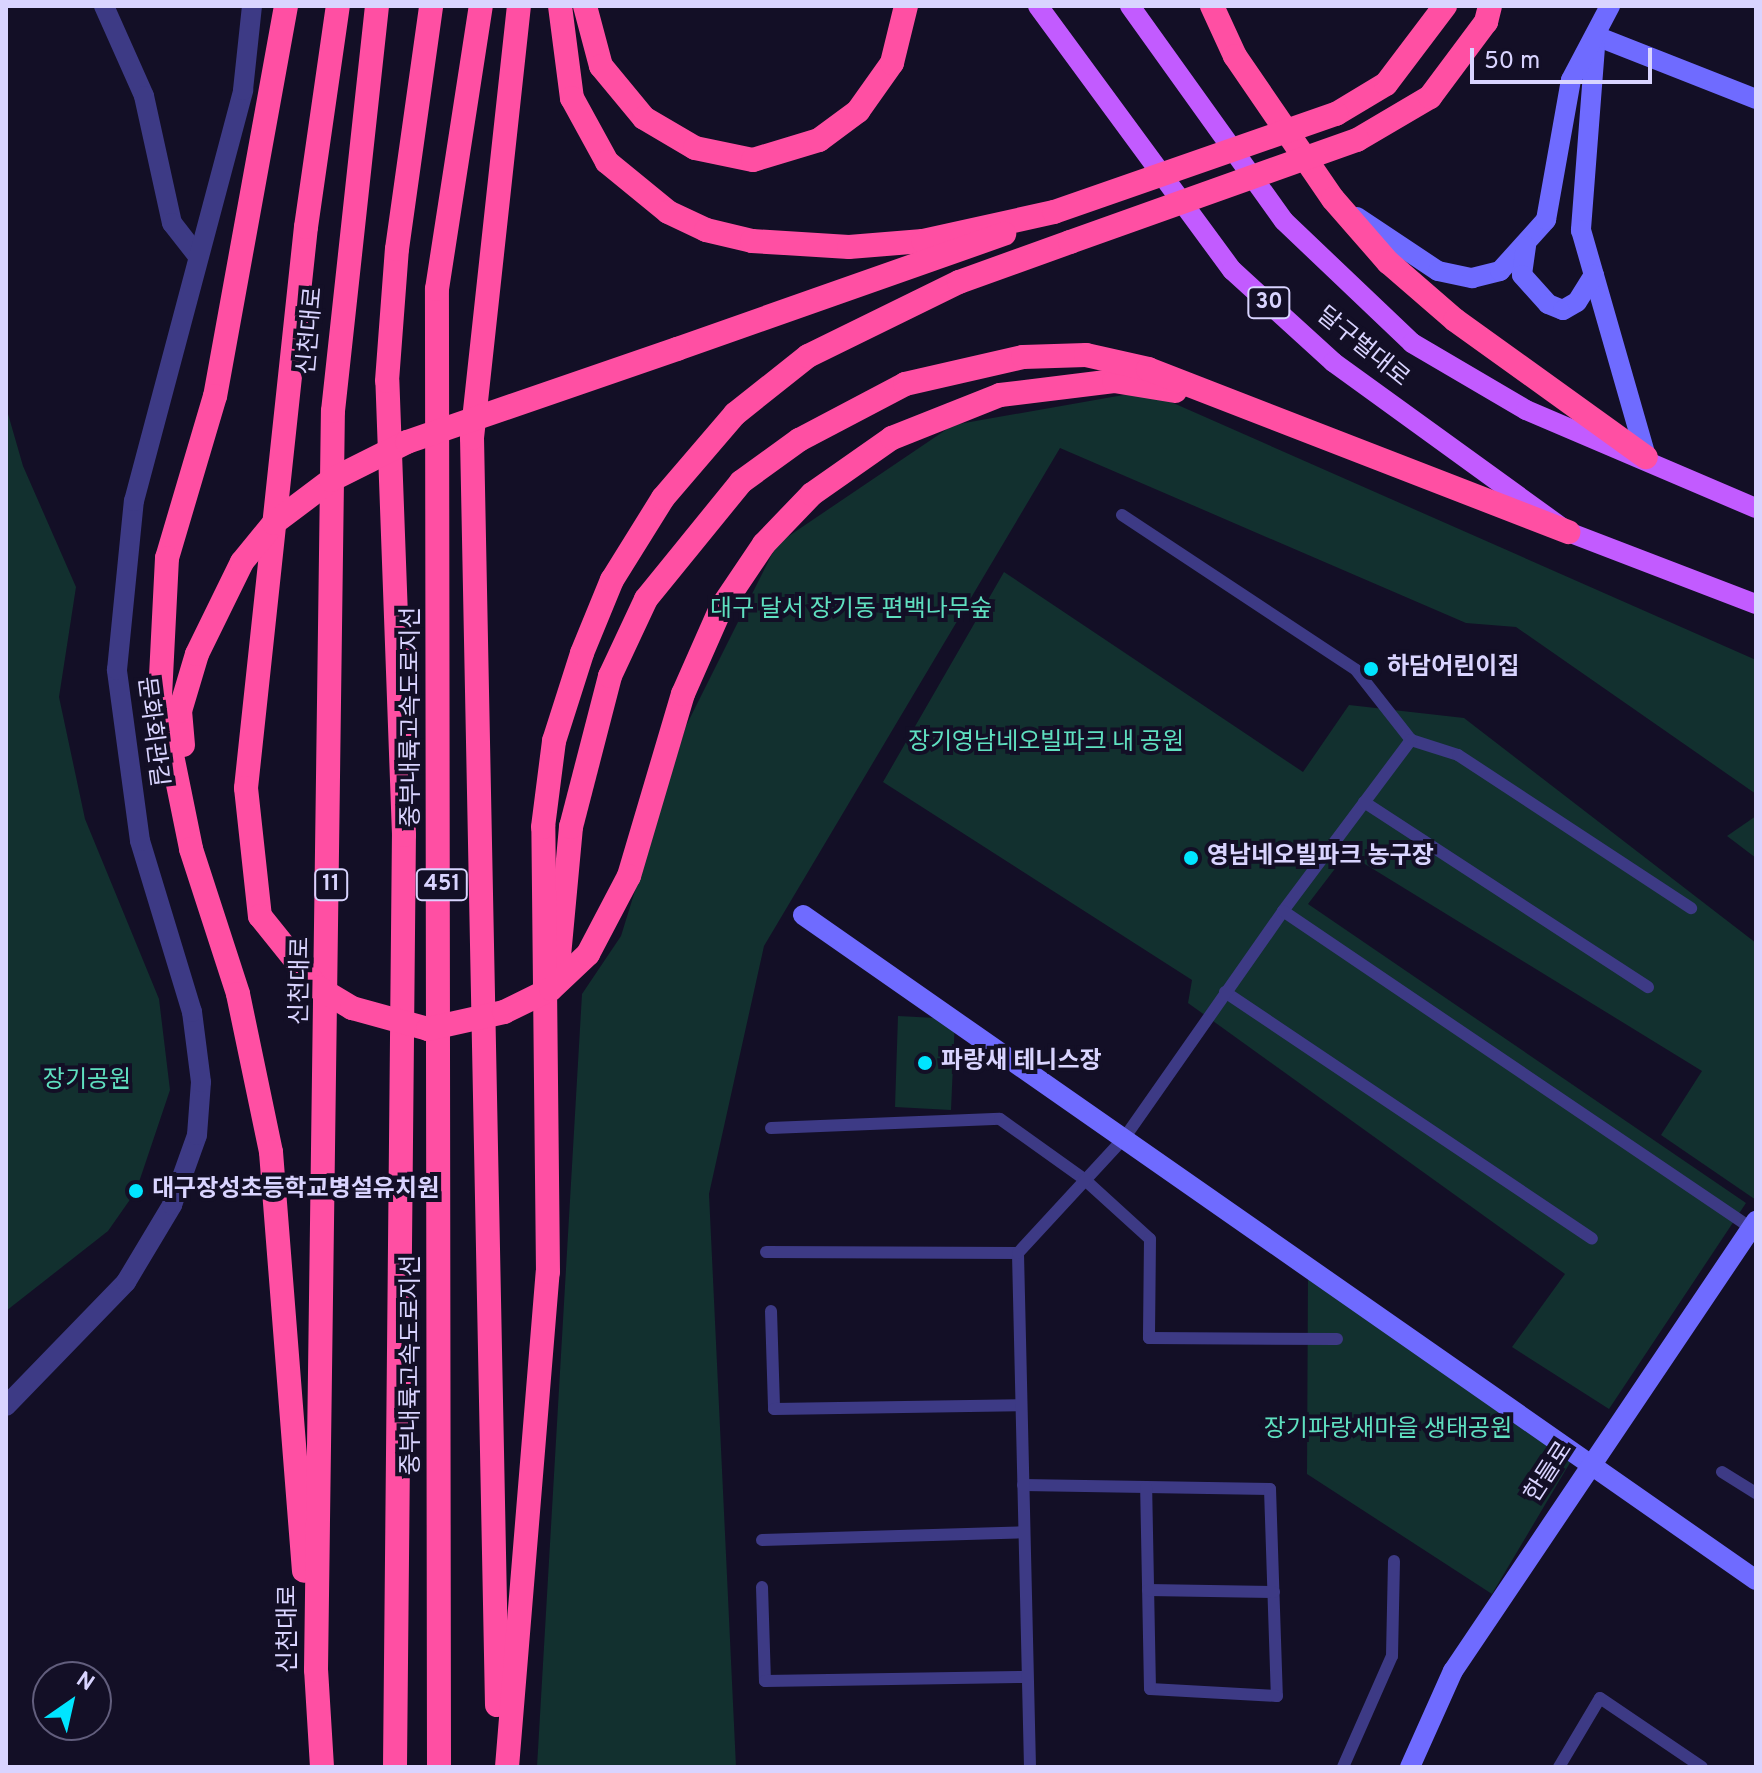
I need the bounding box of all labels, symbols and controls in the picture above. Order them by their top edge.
scale bar [1474,32,1656,82]
text: 50 m [1484,47,1540,77]
road number: 30 [1247,285,1291,321]
street label: 신천대로 [294,286,330,376]
street label: 달구벌대로 [1310,302,1414,394]
park label: 대구 달서 장기동 편백나무숲 [710,597,992,625]
street label: 중부내륙고속도로지선 [399,607,427,827]
place label: 하담어린이집 [1387,655,1519,683]
marker: 하담어린이집 [1362,660,1380,678]
street label: 문화회관길 [130,675,172,789]
park label: 장기영남네오빌파크 내 공원 [908,730,1184,758]
place label: 영남네오빌파크 농구장 [1207,844,1434,872]
marker: 영남네오빌파크 농구장 [1182,849,1200,867]
road number: 11 [313,867,349,903]
road number: 451 [414,867,470,903]
street label: 신천대로 [287,937,317,1025]
place label: 파랑새 테니스장 [941,1049,1102,1077]
marker: 파랑새 테니스장 [916,1054,934,1072]
park label: 장기공원 [43,1068,131,1096]
place label: 대구장성초등학교병설유치원 [152,1177,439,1205]
marker: 대구장성초등학교병설유치원 [127,1182,145,1200]
street label: 중부내륙고속도로지선 [399,1255,427,1475]
park label: 장기파랑새마을 생태공원 [1264,1417,1512,1445]
street label: 한들로 [1520,1437,1580,1509]
street label: 신천대로 [276,1585,304,1673]
north arrow [32,1661,112,1741]
text: N [70,1667,99,1698]

